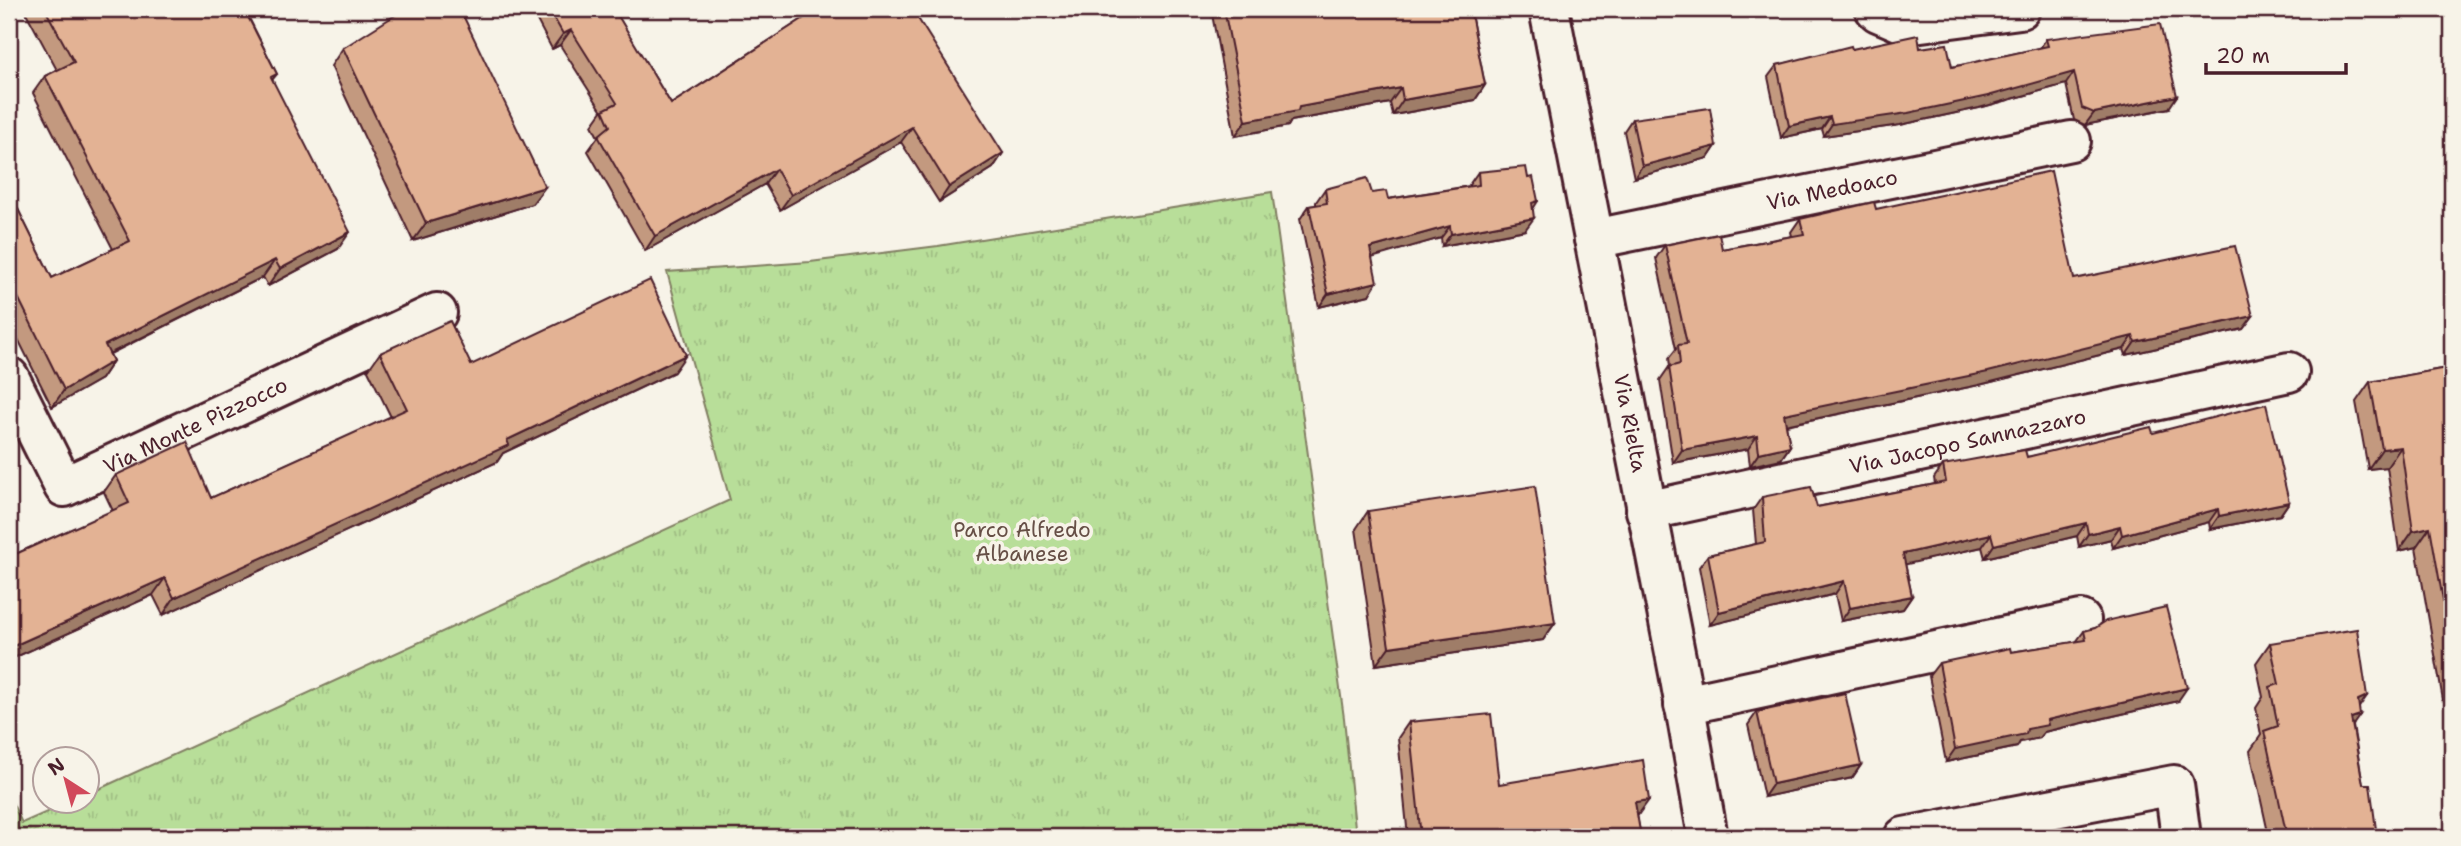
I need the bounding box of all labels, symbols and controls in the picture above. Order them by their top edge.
scale bar [2206,32,2346,76]
text: 20 m [2216,42,2270,70]
street label: Via Medoaco [1764,163,1900,217]
street label: Via Monte Pizzocco [99,371,292,481]
street label: Via Rielta [1607,372,1653,475]
street label: Via Jacopo Sannazzaro [1847,402,2089,481]
park label: Parco Alfredo Albanese [953,516,1091,568]
north arrow [32,744,102,814]
text: N [43,752,70,781]

